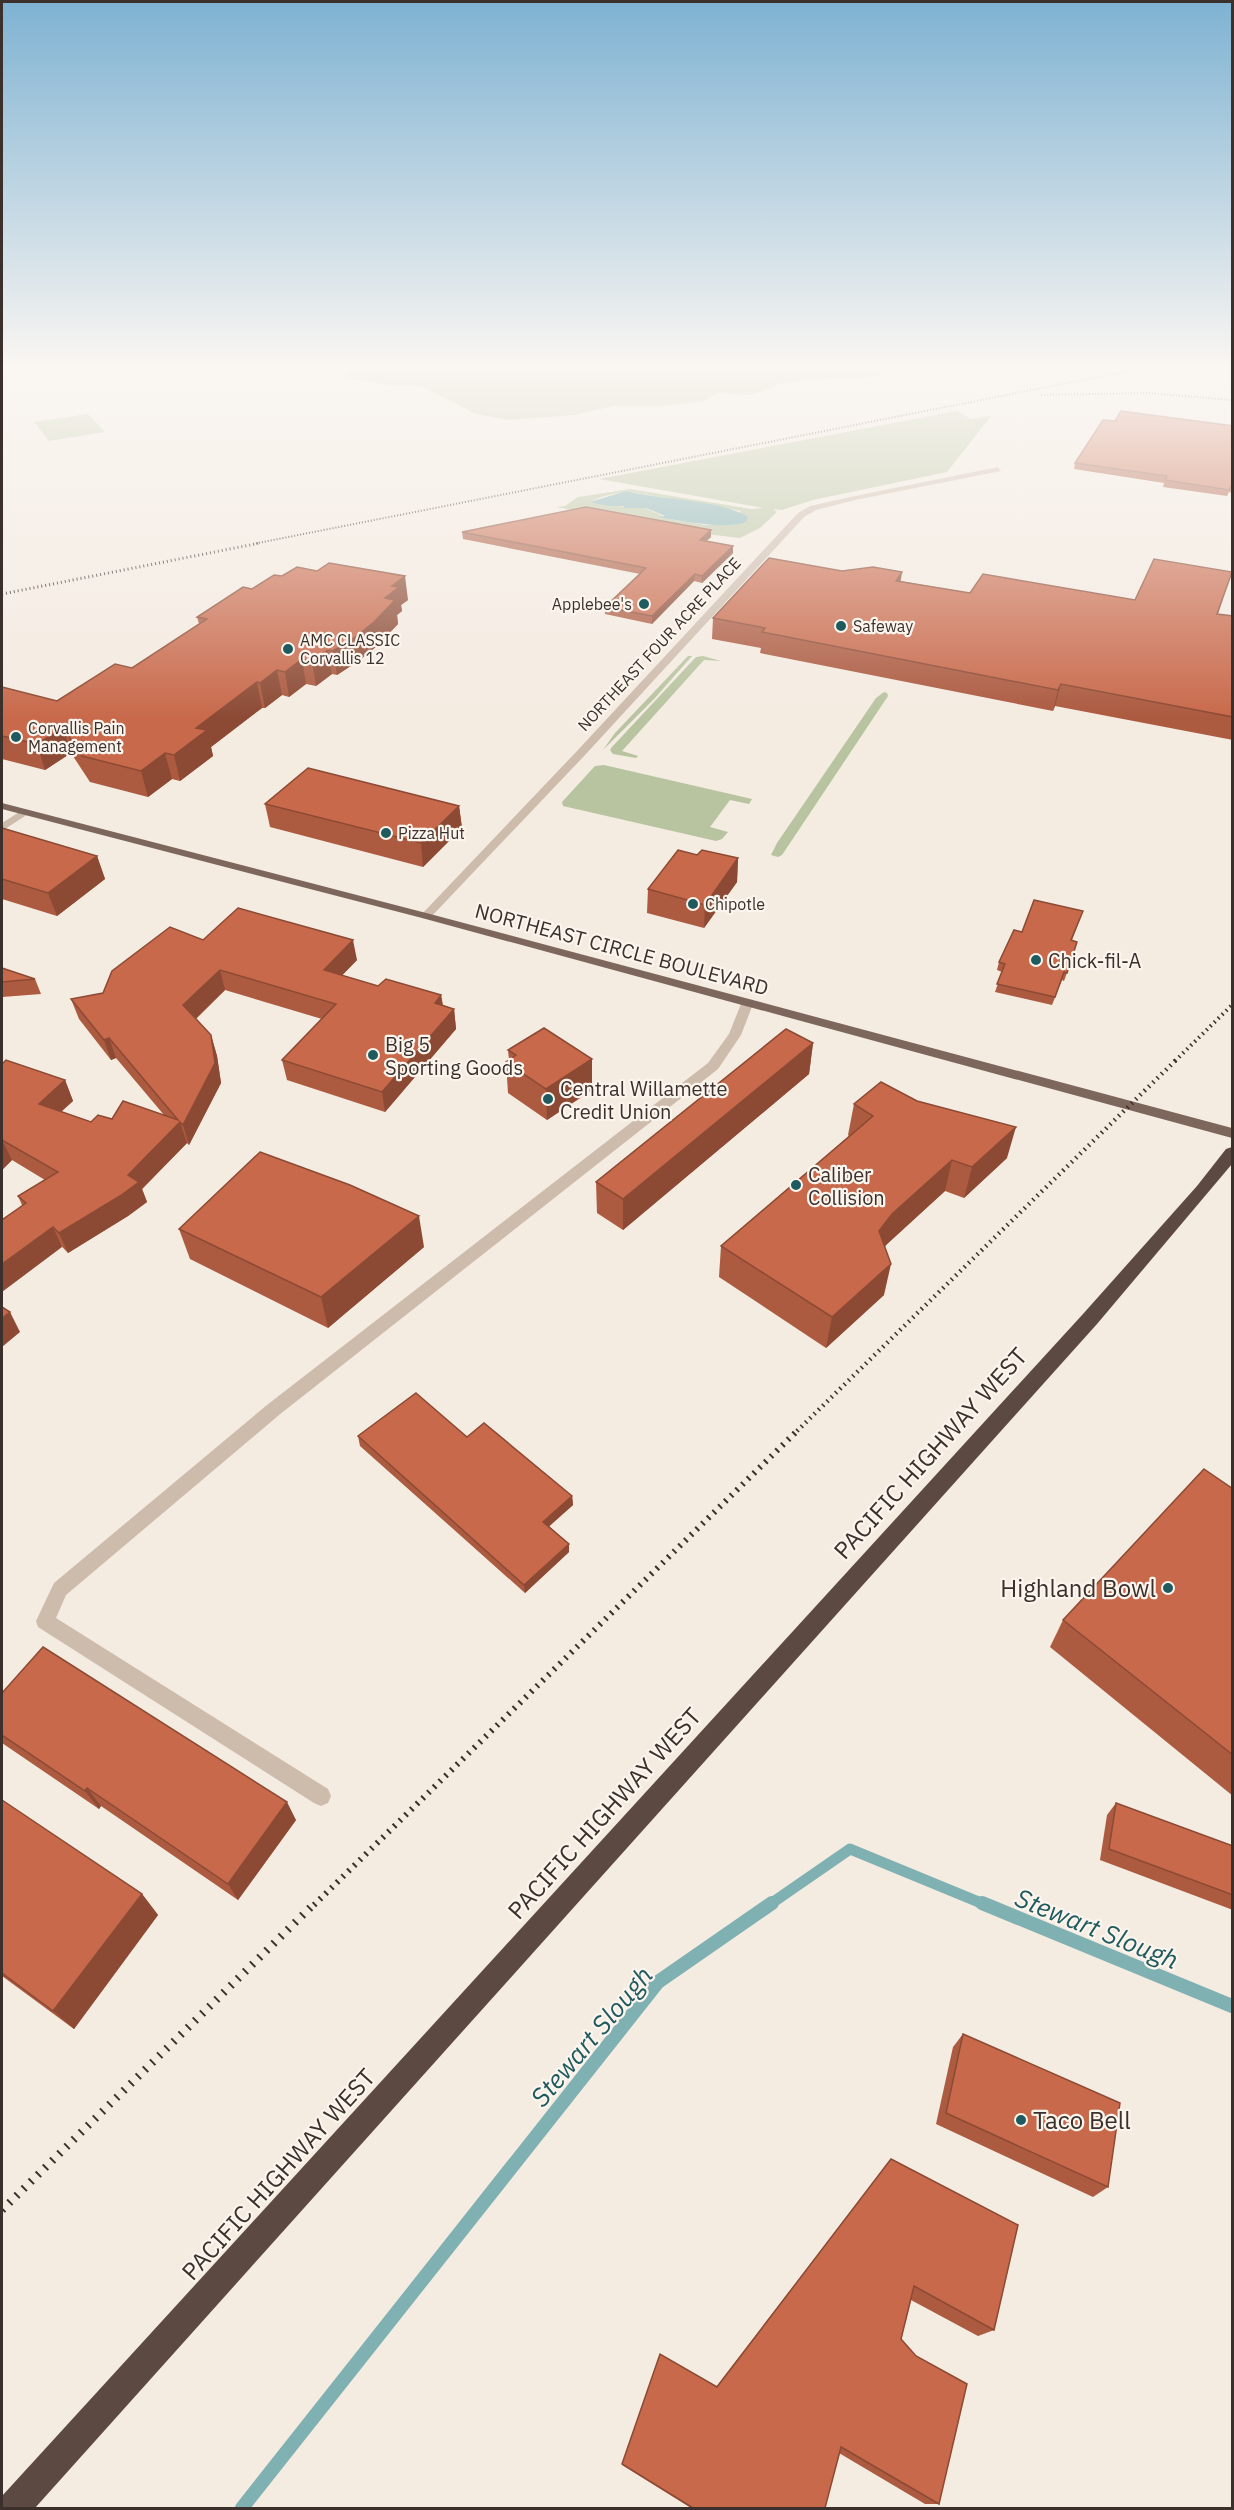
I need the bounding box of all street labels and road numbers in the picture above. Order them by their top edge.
street label: NORTHEAST FOUR ACRE PLACE [573,553,745,735]
street label: NORTHEAST CIRCLE BOULEVARD [472,897,772,1001]
street label: PACIFIC HIGHWAY WEST [826,1340,1034,1566]
street label: PACIFIC HIGHWAY WEST [500,1700,708,1926]
street label: PACIFIC HIGHWAY WEST [174,2061,382,2287]

